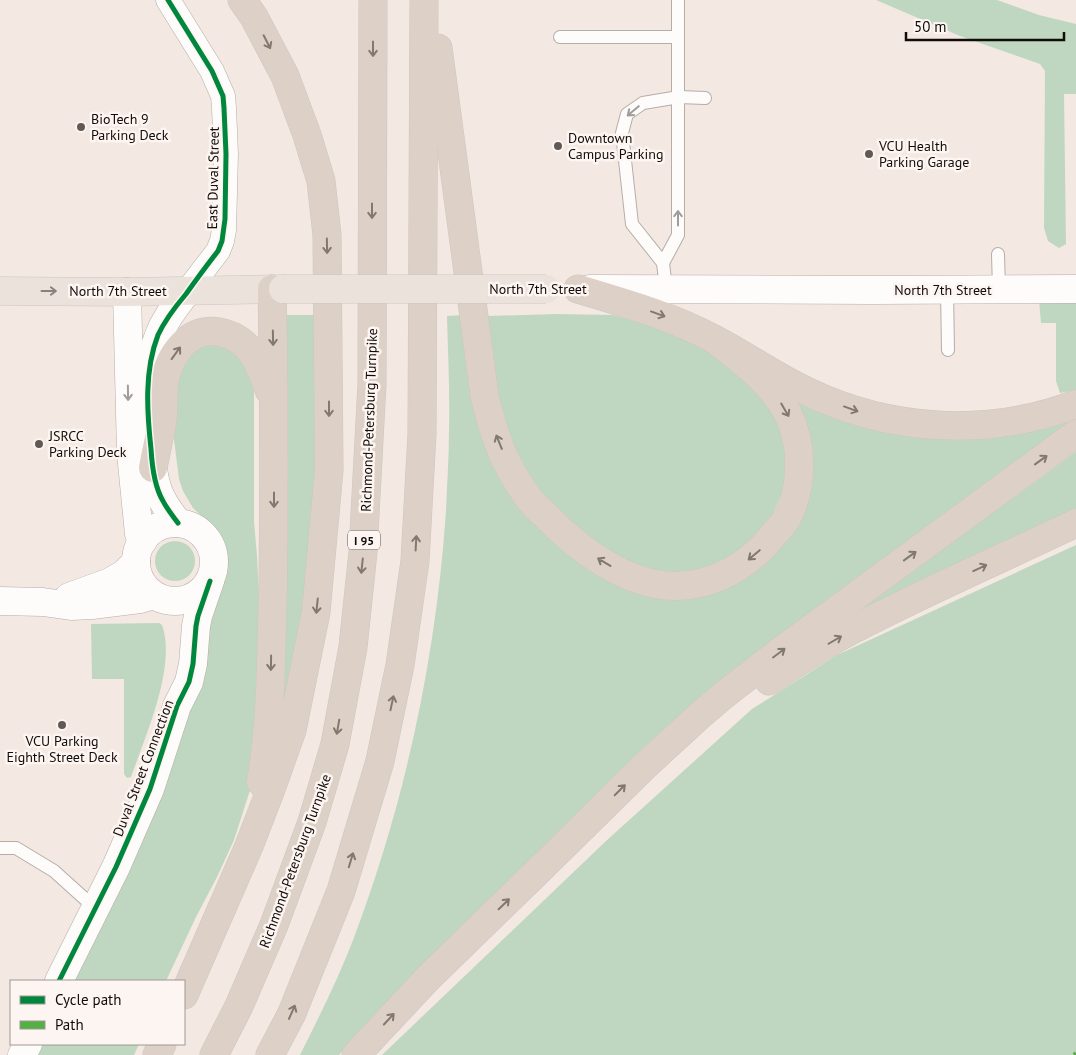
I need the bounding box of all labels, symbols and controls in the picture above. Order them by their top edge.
scale bar [906,10,1064,42]
text: 50 m [914,17,947,36]
one-way arrow [263,34,272,49]
one-way arrow [368,40,378,56]
one-way arrow [627,105,640,116]
place label: BioTech 9 Parking Deck [91,110,169,144]
marker: BioTech 9 Parking Deck [75,121,87,133]
street label: East Duval Street [203,126,223,230]
place label: Downtown Campus Parking [568,129,664,163]
place label: VCU Health Parking Garage [878,137,969,171]
marker: Downtown Campus Parking [552,140,564,152]
marker: VCU Health Parking Garage [863,148,875,160]
one-way arrow [367,202,377,219]
one-way arrow [673,210,683,226]
one-way arrow [322,238,332,254]
street label: North 7th Street [489,280,587,298]
street label: North 7th Street [894,281,992,299]
street label: North 7th Street [69,282,167,300]
one-way arrow [40,286,56,296]
one-way arrow [650,310,666,319]
street label: Richmond-Petersburg Turnpike [357,328,381,512]
one-way arrow [268,330,278,346]
one-way arrow [171,346,181,360]
one-way arrow [124,385,133,401]
one-way arrow [324,400,334,416]
one-way arrow [781,402,790,417]
one-way arrow [842,405,858,414]
place label: JSRCC Parking Deck [48,427,127,461]
one-way arrow [494,435,503,451]
marker: JSRCC Parking Deck [33,438,45,450]
one-way arrow [1034,455,1048,465]
one-way arrow [269,492,279,508]
road number: I 95 [348,530,380,550]
one-way arrow [412,535,421,551]
one-way arrow [748,550,761,561]
one-way arrow [903,551,916,562]
one-way arrow [597,557,611,567]
one-way arrow [357,558,367,574]
one-way arrow [973,563,988,573]
one-way arrow [312,597,321,613]
one-way arrow [827,635,842,645]
one-way arrow [772,647,785,658]
one-way arrow [266,654,276,671]
one-way arrow [388,696,398,712]
street label: Duval Street Connection [109,697,177,839]
one-way arrow [333,718,343,734]
marker: VCU Parking Eighth Street Deck [56,719,68,731]
place label: VCU Parking Eighth Street Deck [6,732,118,766]
street label: Richmond-Petersburg Turnpike [255,772,335,950]
one-way arrow [613,785,625,797]
one-way arrow [346,853,356,869]
one-way arrow [498,898,510,911]
legend [10,980,185,1045]
text: Cycle path [55,990,121,1009]
one-way arrow [288,1005,297,1020]
one-way arrow [383,1013,395,1026]
text: Path [55,1015,84,1034]

